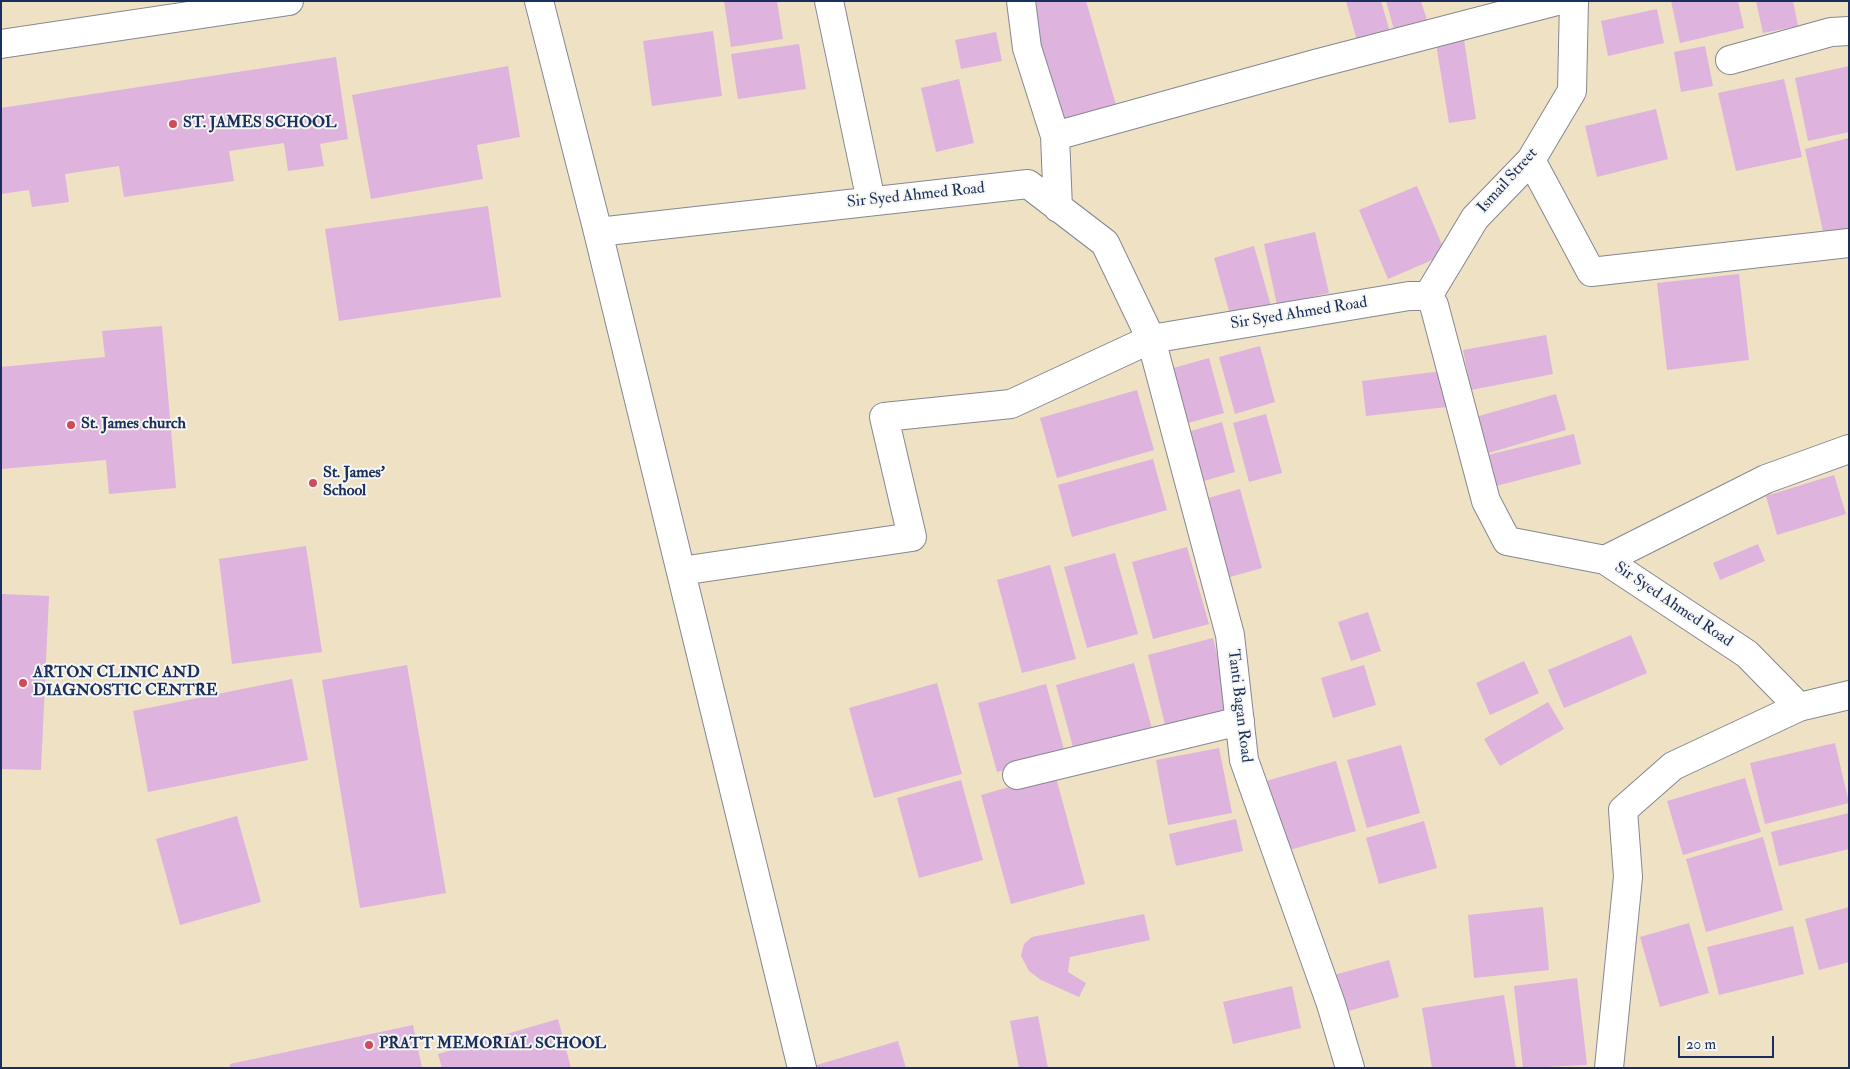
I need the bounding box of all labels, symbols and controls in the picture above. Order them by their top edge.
place label: ST. JAMES SCHOOL [183,114,336,134]
marker: ST. JAMES SCHOOL [167,118,179,130]
street label: Ismail Street [1474,144,1542,218]
street label: Sir Syed Ahmed Road [846,179,986,213]
street label: Sir Syed Ahmed Road [1229,294,1369,334]
place label: St. James church [81,415,186,435]
marker: St. James church [65,419,77,431]
place label: St. James' School [323,464,385,502]
marker: St. James' School [307,477,319,489]
street label: Sir Syed Ahmed Road [1610,558,1736,652]
street label: Tanti Bagan Road [1223,648,1255,764]
place label: ARTON CLINIC AND DIAGNOSTIC CENTRE [33,664,218,702]
marker: ARTON CLINIC AND DIAGNOSTIC CENTRE [17,677,29,689]
scale bar [1680,1026,1776,1058]
place label: PRATT MEMORIAL SCHOOL [379,1035,606,1055]
text: 20 m [1686,1035,1716,1054]
marker: PRATT MEMORIAL SCHOOL [363,1039,375,1051]

